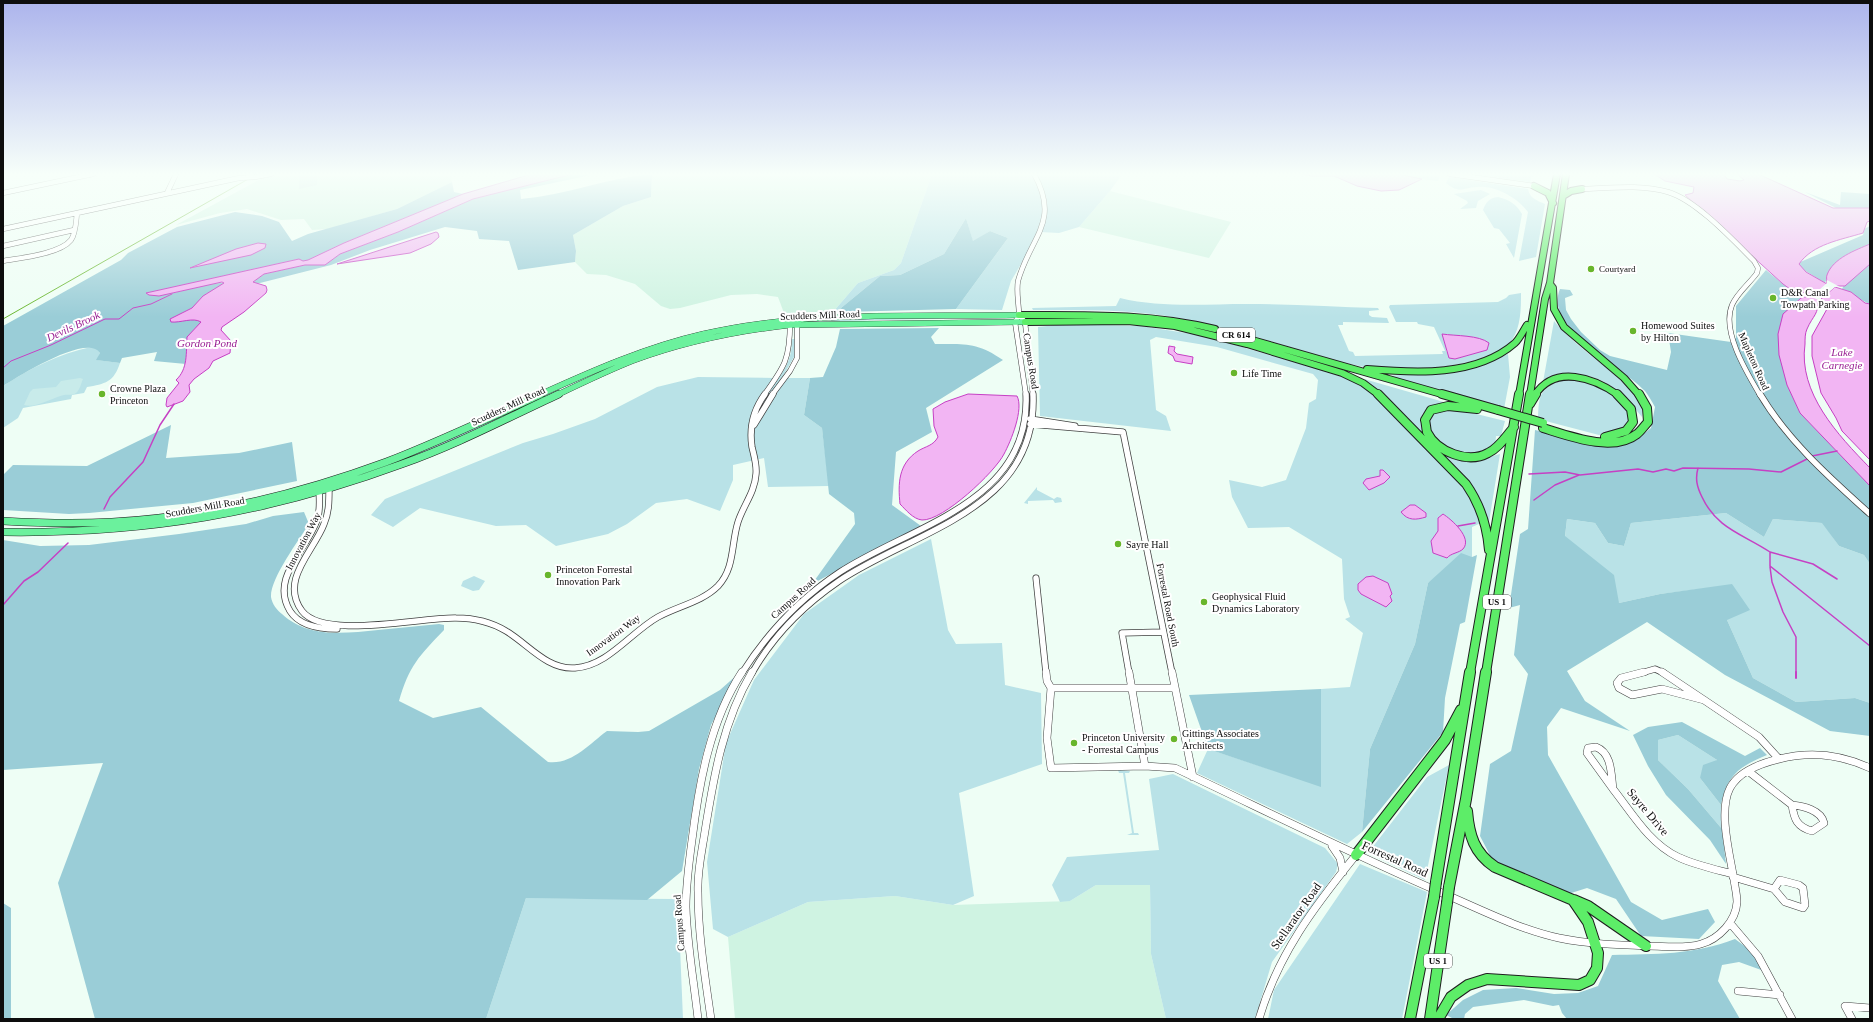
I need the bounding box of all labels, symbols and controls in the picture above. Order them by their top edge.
marker: Courtyard [1586,264,1596,274]
place label: Courtyard [1599,264,1636,274]
place label: D&R Canal Towpath Parking [1781,287,1849,310]
marker: D&R Canal Towpath Parking [1768,293,1778,303]
water label: Devils Brook [44,308,103,344]
street label: Scudders Mill Road [780,308,860,322]
place label: Homewood Suites by Hilton [1641,320,1715,343]
marker: Homewood Suites by Hilton [1628,326,1638,336]
road number: CR 614 [1217,328,1255,342]
street label: Mapleton Road [1736,330,1772,392]
street label: Campus Road [1021,332,1041,390]
water label: Gordon Pond [177,337,237,349]
water label: Lake Carnegie [1822,346,1863,371]
marker: Life Time [1229,368,1239,378]
place label: Life Time [1242,368,1282,379]
place label: Crowne Plaza Princeton [110,383,166,406]
street label: Scudders Mill Road [469,384,547,428]
marker: Crowne Plaza Princeton [97,389,107,399]
street label: Scudders Mill Road [165,495,245,519]
street label: Innovation Way [283,510,323,572]
marker: Sayre Hall [1113,539,1123,549]
place label: Sayre Hall [1126,539,1169,550]
street label: Forrestal Road South [1154,562,1182,648]
place label: Princeton Forrestal Innovation Park [556,564,633,587]
marker: Princeton Forrestal Innovation Park [543,570,553,580]
street label: Campus Road [768,575,818,621]
place label: Geophysical Fluid Dynamics Laboratory [1212,591,1299,614]
road number: US 1 [1483,595,1511,609]
marker: Geophysical Fluid Dynamics Laboratory [1199,597,1209,607]
street label: Innovation Way [584,612,642,658]
place label: Gittings Associates Architects [1182,728,1259,751]
place label: Princeton University - Forrestal Campus [1082,732,1165,755]
marker: Gittings Associates Architects [1169,734,1179,744]
marker: Princeton University - Forrestal Campus [1069,738,1079,748]
street label: Sayre Drive [1624,785,1672,839]
street label: Forrestal Road [1360,838,1430,880]
street label: Stellarator Road [1268,880,1324,952]
street label: Campus Road [672,894,686,952]
road number: US 1 [1424,954,1452,968]

